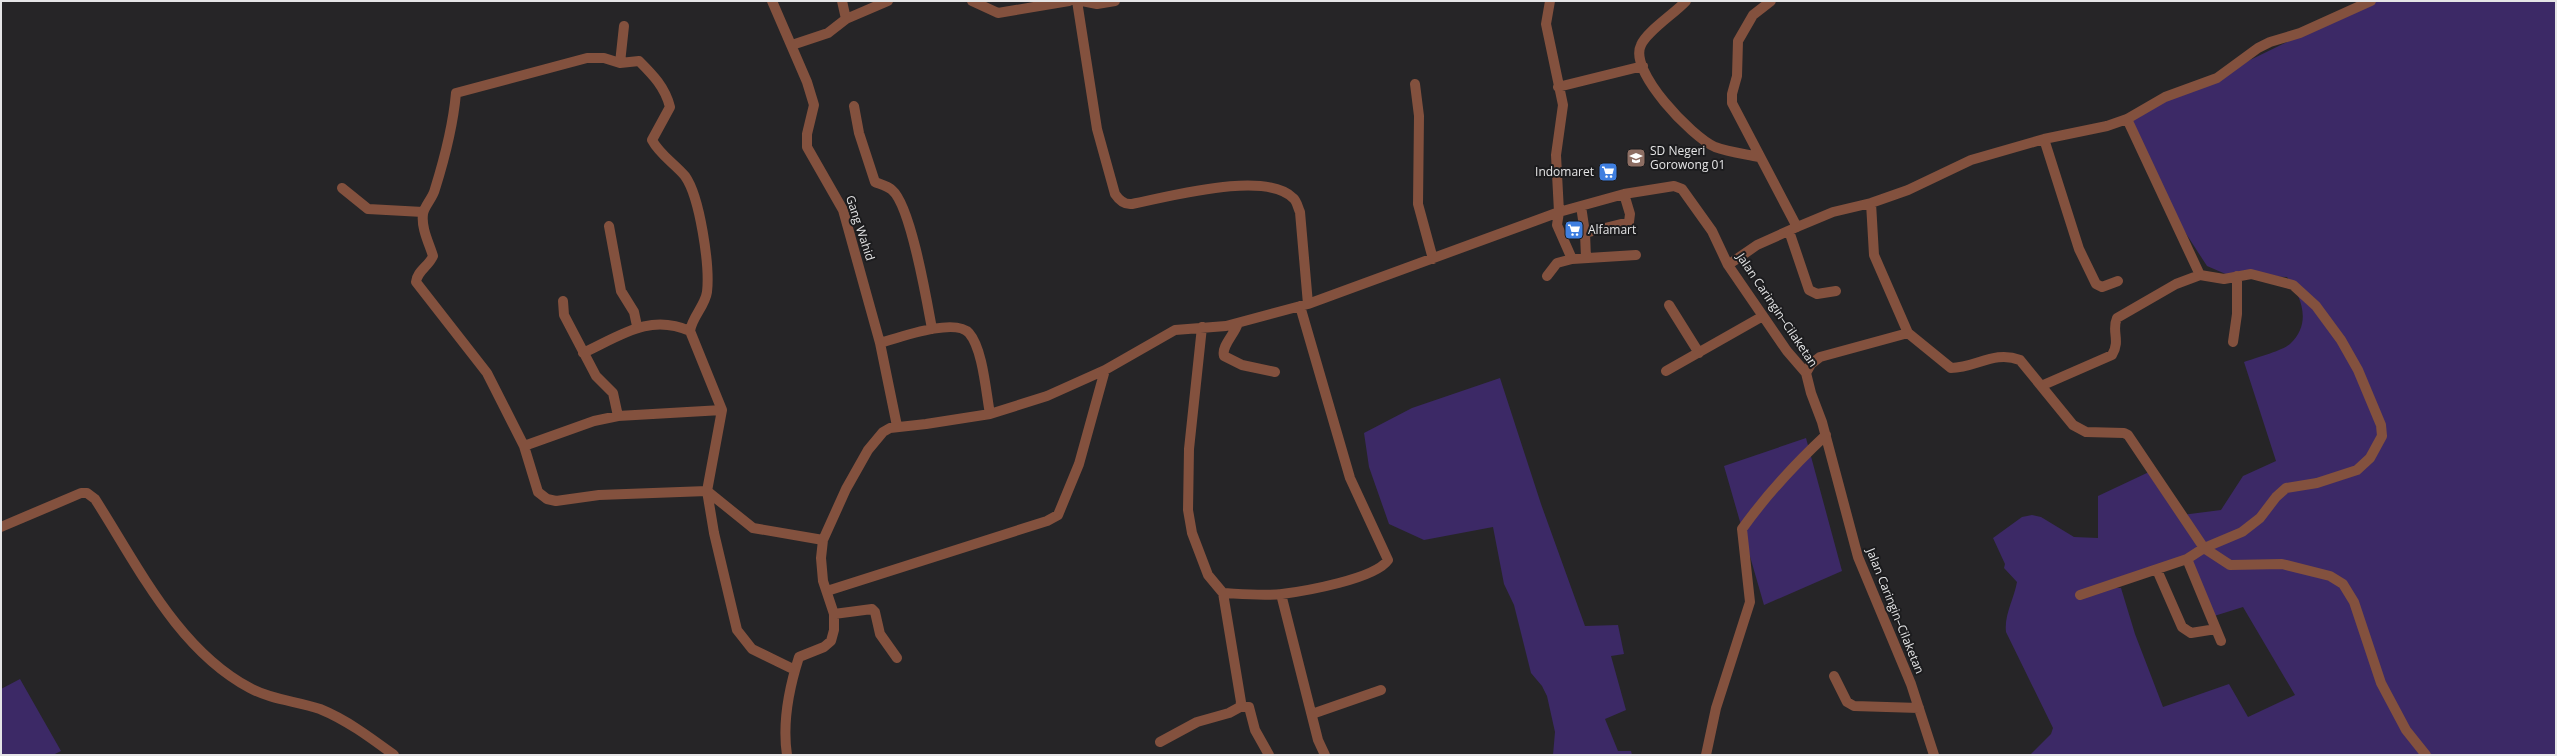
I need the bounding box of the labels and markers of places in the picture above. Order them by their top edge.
place label: SD Negeri Gorowong 01 [1650,142,1725,173]
school or university icon: SD Negeri Gorowong 01 [1625,147,1647,169]
supermarket icon: Indomaret [1597,161,1619,183]
place label: Indomaret [1535,163,1594,180]
supermarket icon: Alfamart [1563,219,1585,241]
place label: Alfamart [1588,221,1636,238]

